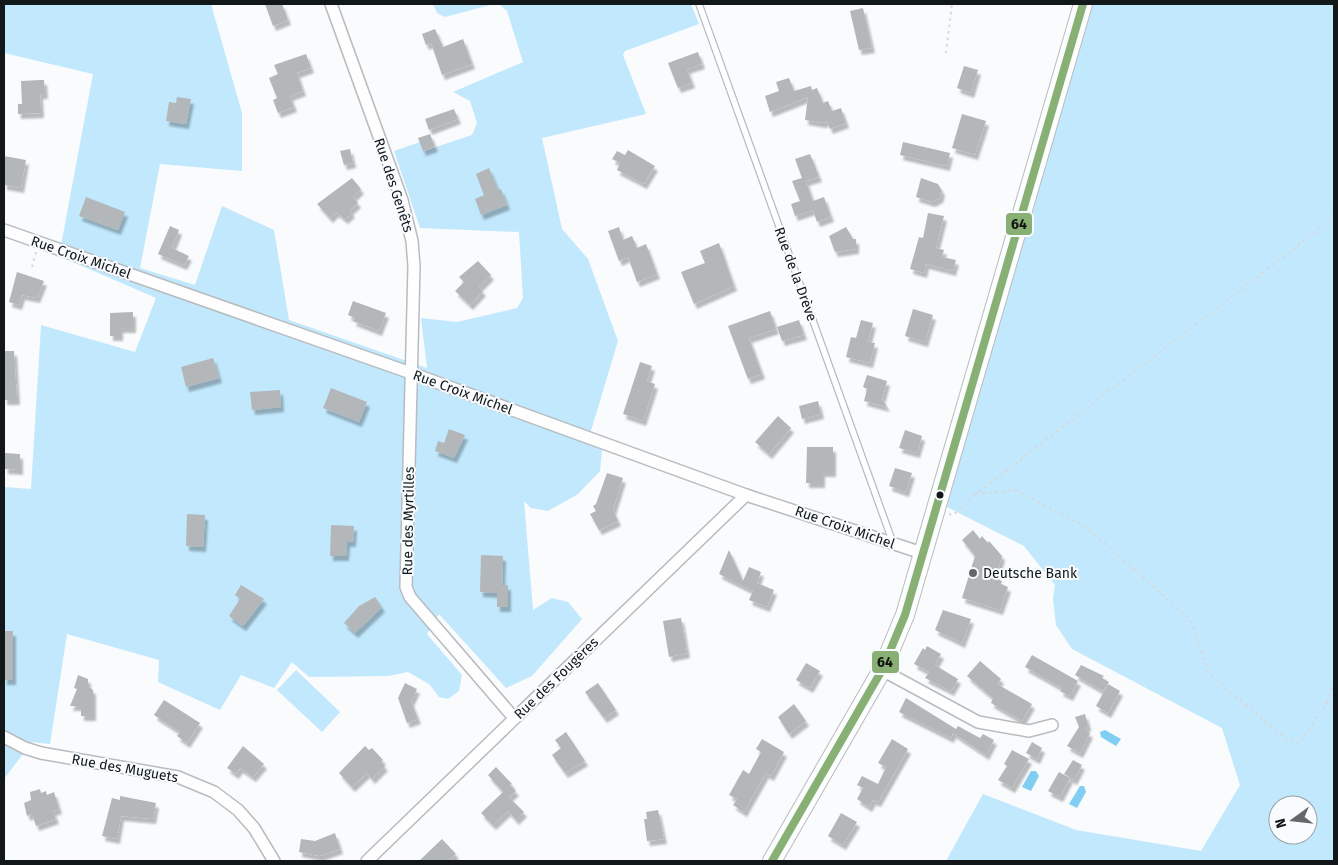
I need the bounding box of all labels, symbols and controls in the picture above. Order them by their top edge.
street label: Rue des Genêts [370,136,417,235]
line badge: 64 [1005,212,1033,236]
text: 64 [1011,216,1027,233]
street label: Rue de la Drève [771,225,820,324]
street label: Rue Croix Michel [29,232,133,283]
street label: Rue Croix Michel [411,367,515,418]
street label: Rue des Myrtilles [399,466,418,576]
unlabelled marker [935,490,945,500]
street label: Rue Croix Michel [793,502,897,553]
place label: Deutsche Bank [983,565,1078,582]
marker: Deutsche Bank [967,567,979,579]
street label: Rue des Fougères [511,633,602,723]
line badge: 64 [871,650,900,674]
text: 64 [877,654,893,671]
street label: Rue des Muguets [70,751,180,786]
north arrow [1268,795,1318,845]
text: N [1272,817,1290,830]

